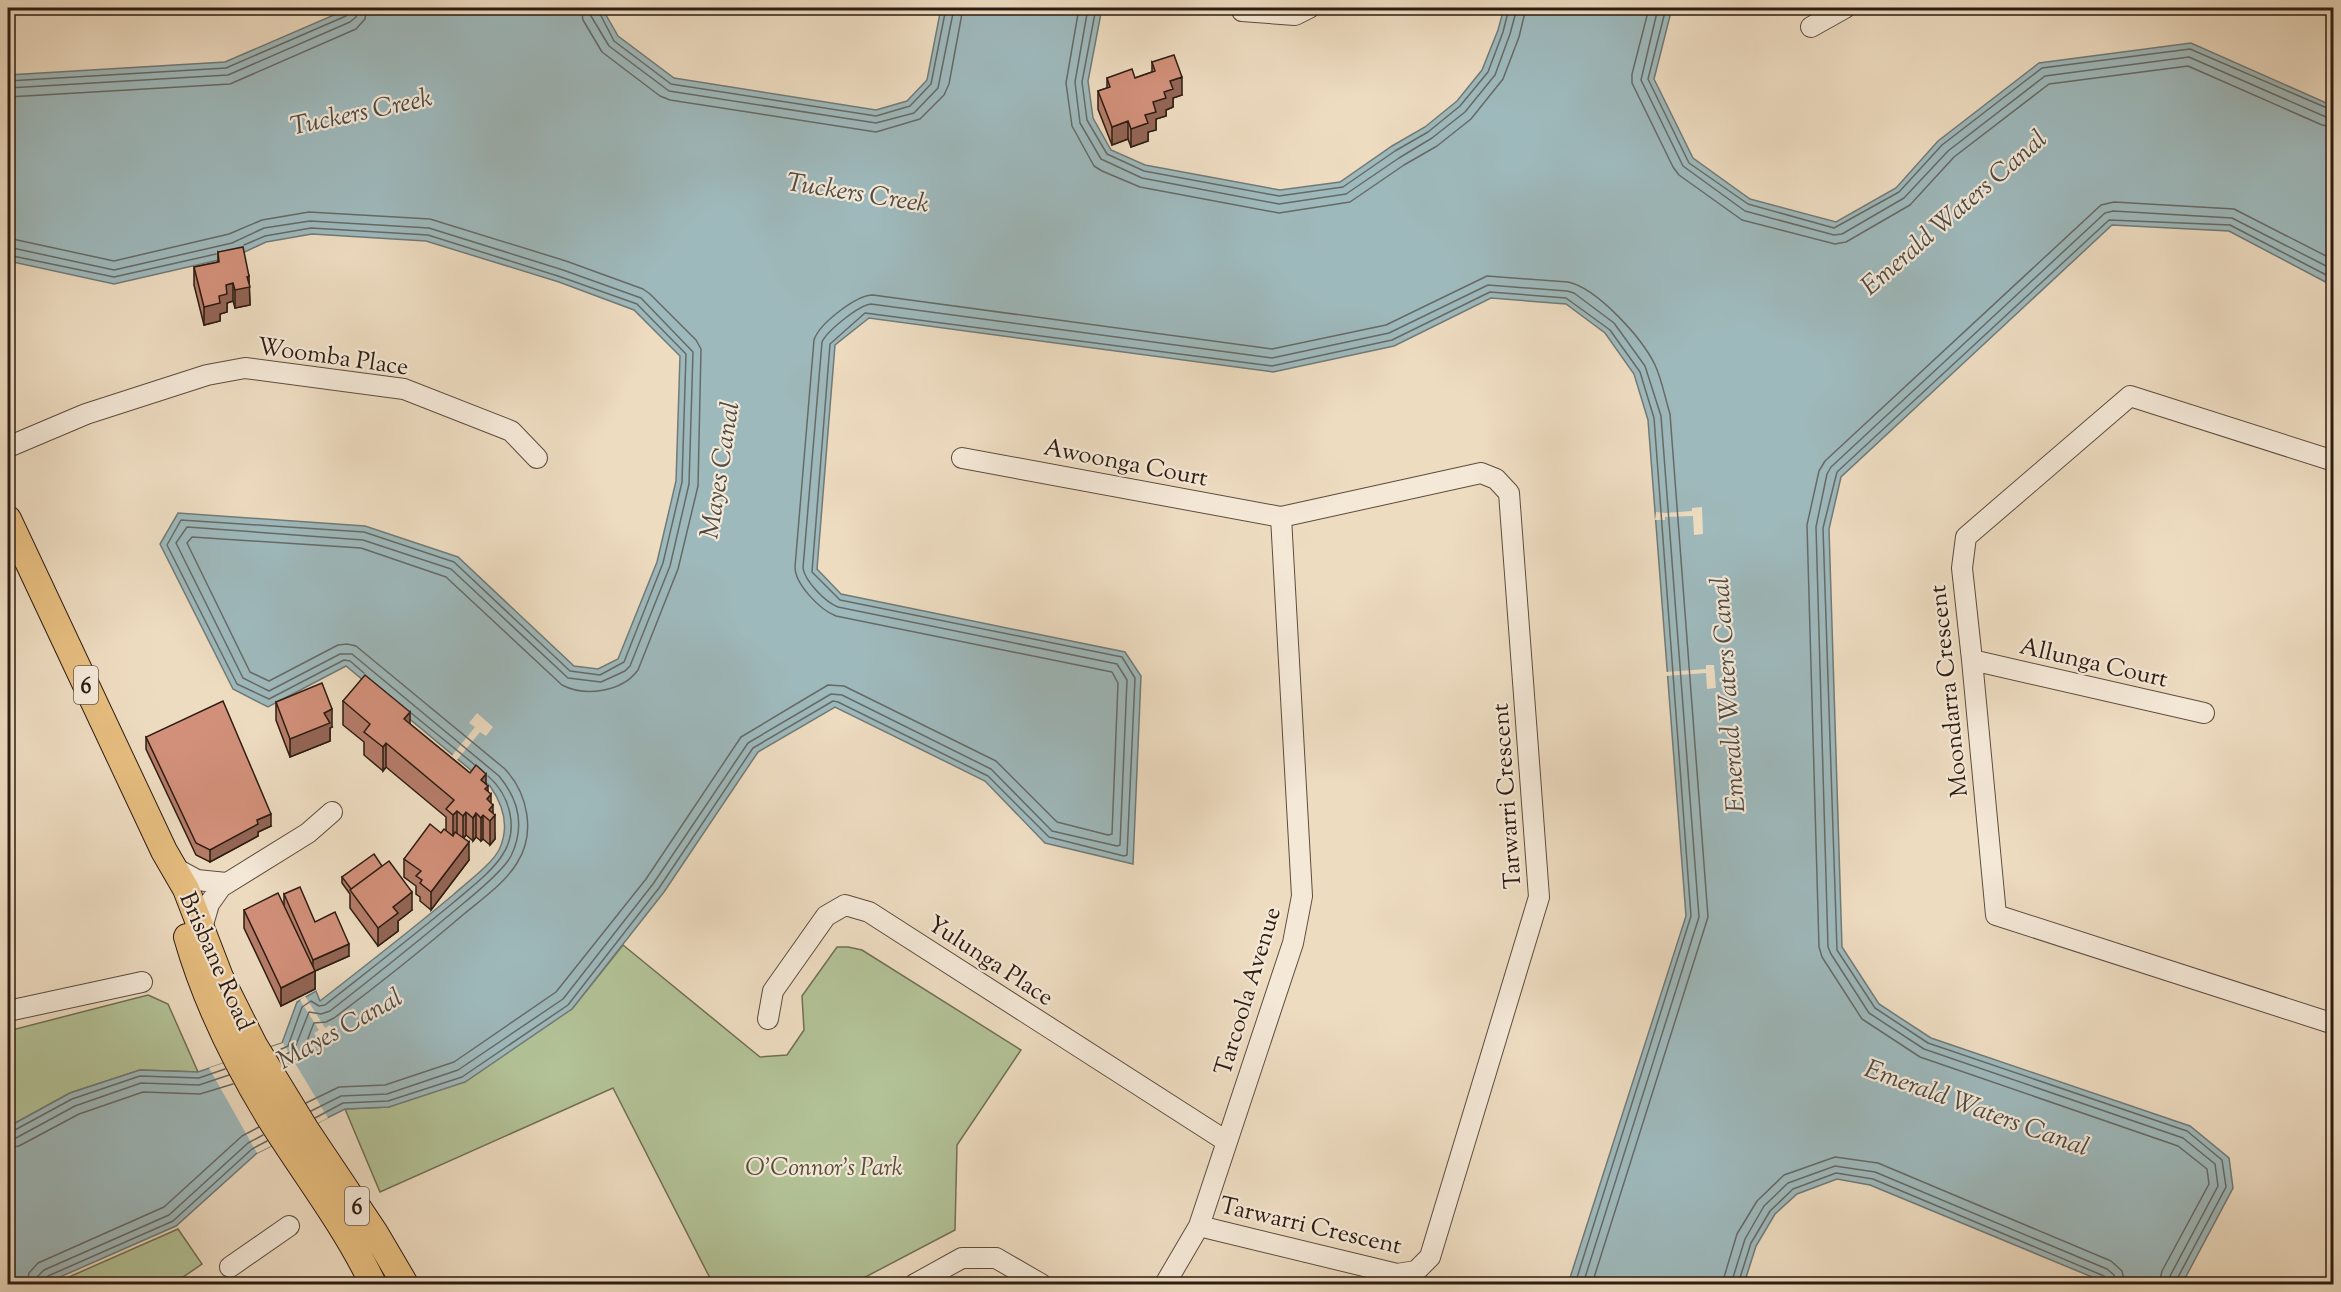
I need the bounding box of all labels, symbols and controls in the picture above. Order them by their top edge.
water label: Tuckers Creek [287,80,436,146]
water label: Emerald Waters Canal [1853,122,2056,305]
water label: Tuckers Creek [784,165,932,224]
street label: Woomba Place [255,331,411,385]
water label: Mayes Canal [692,399,751,542]
street label: Awoonga Court [1041,431,1211,497]
water label: Emerald Waters Canal [1703,575,1756,814]
street label: Moondarra Crescent [1922,583,1978,799]
street label: Allunga Court [2016,630,2171,698]
road number: 6 [74,666,98,704]
street label: Tarwarri Crescent [1485,702,1531,890]
street label: Brisbane Road [169,887,261,1037]
street label: Tarcoola Avenue [1207,903,1291,1080]
street label: Yulunga Place [920,908,1060,1015]
water label: Mayes Canal [271,980,410,1080]
water label: Emerald Waters Canal [1859,1052,2094,1167]
park label: O'Connor's Park [745,1152,903,1186]
road number: 6 [345,1187,369,1225]
street label: Tarwarri Crescent [1216,1189,1405,1264]

